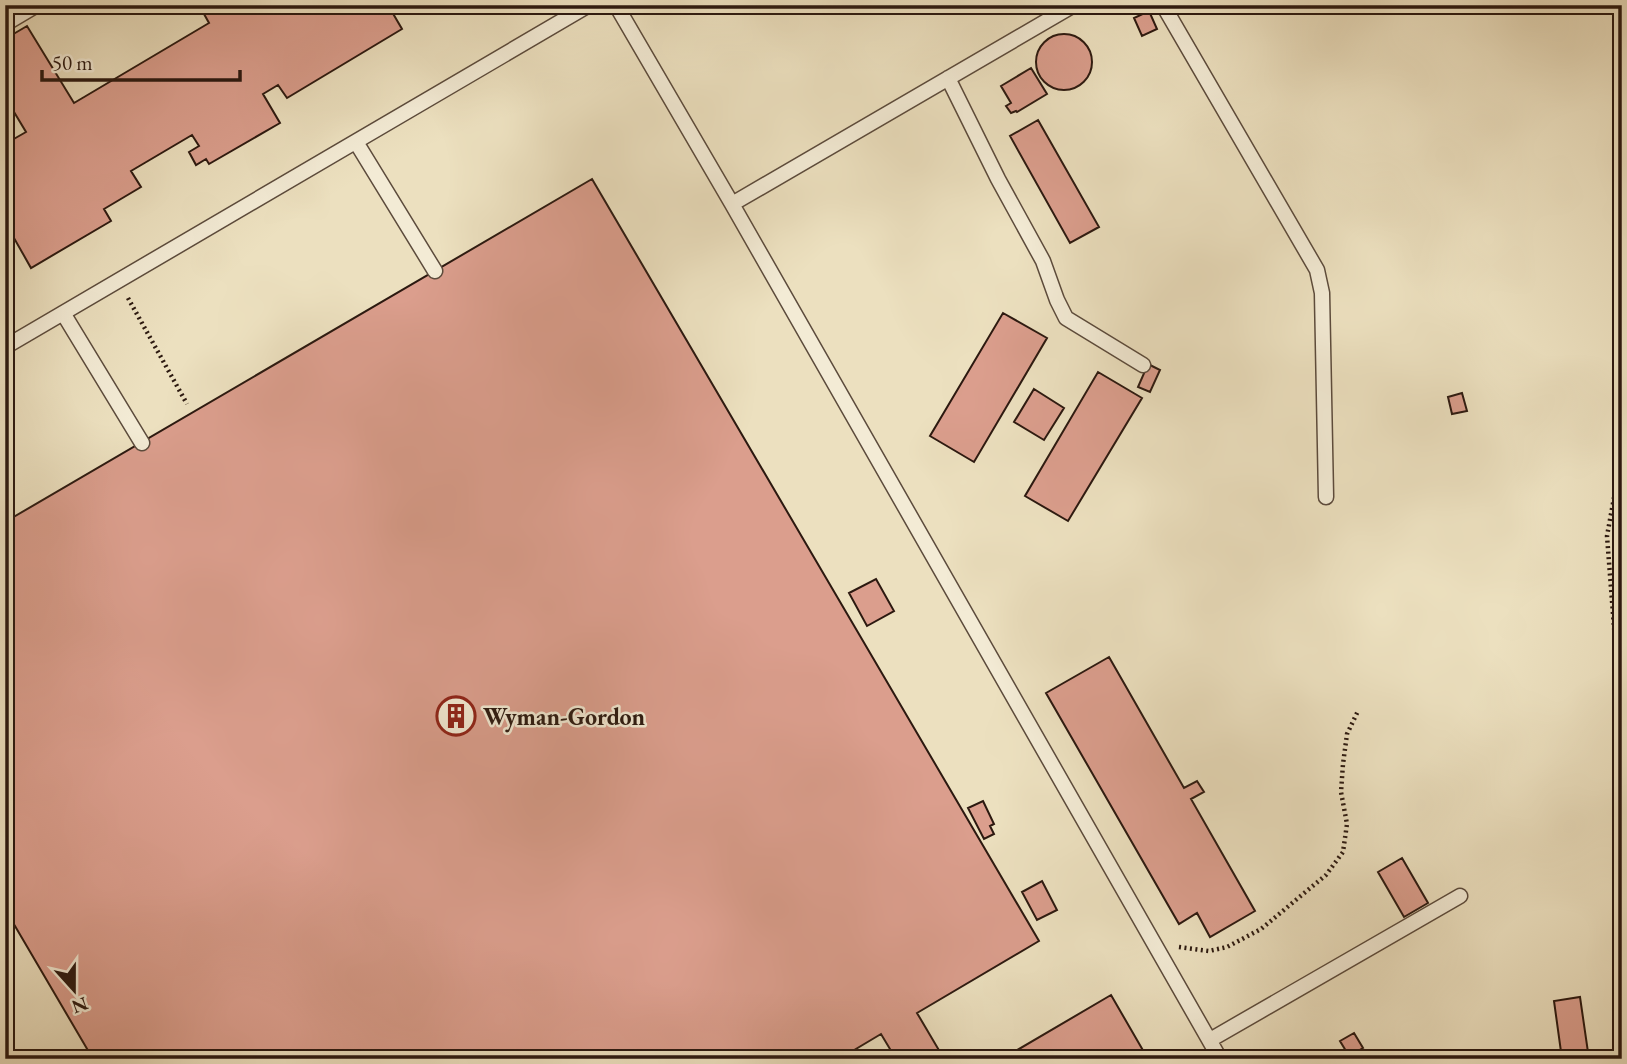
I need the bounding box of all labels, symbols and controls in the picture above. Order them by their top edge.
scale bar [42,38,240,82]
text: 50 m [52,49,93,76]
building icon: Wyman-Gordon [435,695,477,737]
place label: Wyman-Gordon [483,701,646,733]
north arrow [38,956,108,1026]
text: N [68,991,92,1020]

